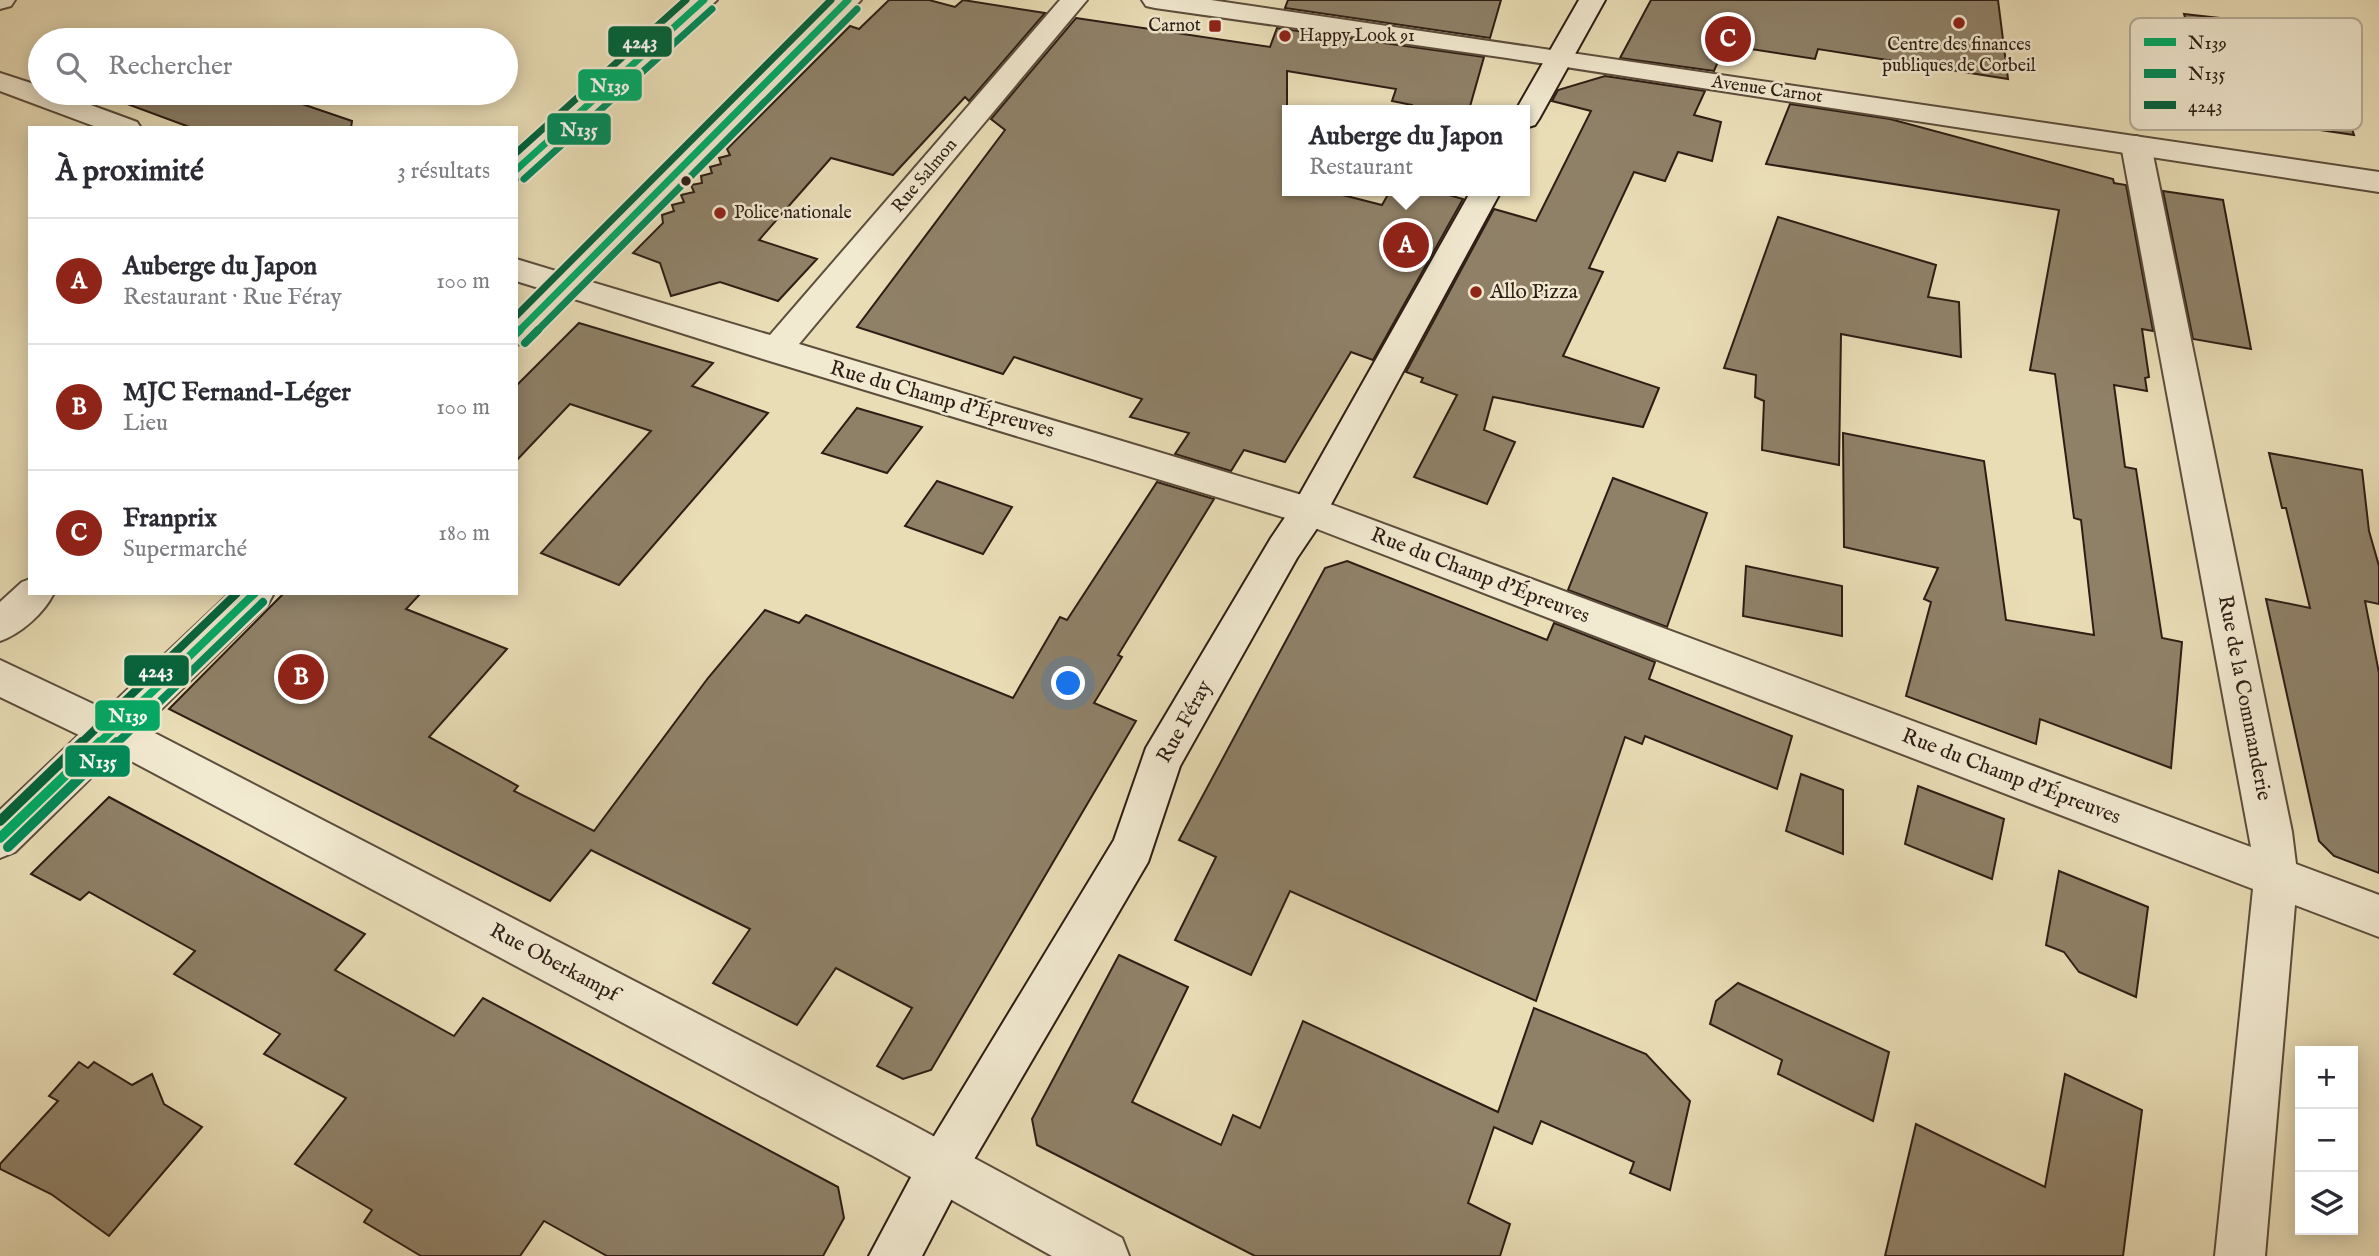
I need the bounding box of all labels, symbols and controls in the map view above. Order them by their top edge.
pin: C [1705,13,1751,65]
place label: Carnot [1148,15,1201,38]
marker: Centre des finances publiques de Corbeil [1951,15,1967,31]
marker: Carnot [1207,18,1223,34]
legend [2130,18,2362,130]
line badge: 4243 [607,25,673,58]
place label: Happy Look 91 [1299,25,1415,48]
search box [28,28,518,105]
marker: Happy Look 91 [1277,28,1293,44]
text: 4243 [623,31,657,55]
text: N139 [2188,32,2227,56]
place label: Centre des finances publiques de Corbeil [1882,34,2036,78]
icon: search [52,48,90,86]
text: Rechercher [108,50,232,83]
text: N135 [2188,63,2226,87]
line badge: N139 [577,68,643,102]
street label: Avenue Carnot [1709,71,1824,109]
text: N139 [590,75,629,99]
text: 4243 [2188,95,2223,119]
popup [1282,105,1530,196]
line badge: N135 [546,112,612,146]
text: N135 [559,119,598,143]
text: Auberge du Japon [1309,120,1503,153]
street label: Rue Salmon [887,134,963,218]
text: À proximité [56,153,204,191]
text: Restaurant [1309,153,1413,182]
text: 3 résultats [397,157,490,186]
unlabelled marker [679,174,693,188]
place label: Police nationale [734,202,852,225]
marker: Police nationale [712,205,728,221]
pin: A [1383,219,1429,271]
text: Auberge du Japon [123,250,317,283]
text: A [71,267,87,296]
text: 100 m [436,267,490,296]
place label: Allo Pizza [1489,279,1579,306]
text: Restaurant · Rue Féray [123,283,342,312]
marker: Allo Pizza [1468,284,1484,300]
street label: Rue du Champ d'Épreuves [827,354,1058,445]
text: MJC Fernand-Léger [123,376,351,409]
text: B [71,393,87,422]
text: 100 m [436,393,490,422]
text: Lieu [123,409,168,438]
text: Franprix [123,502,217,535]
text: C [71,519,87,548]
text: 180 m [438,519,490,548]
street label: Rue du Champ d'Épreuves [1367,521,1594,630]
text: Supermarché [123,535,247,564]
street label: Rue de la Commanderie [2211,593,2277,803]
pin: B [278,651,324,703]
line badge: 4243 [123,654,190,687]
text: 4243 [139,660,173,684]
your location [1051,666,1085,700]
street label: Rue Féray [1151,675,1219,768]
line badge: N139 [94,699,161,732]
text: N139 [108,705,147,729]
street label: Rue du Champ d'Épreuves [1898,722,2125,831]
line badge: N135 [64,744,131,778]
text: N135 [78,751,117,775]
street label: Rue Oberkampf [485,918,626,1010]
map controls [2295,1046,2358,1235]
button: + [2295,1046,2358,1109]
button: − [2295,1109,2358,1172]
button: layers [2295,1172,2358,1235]

